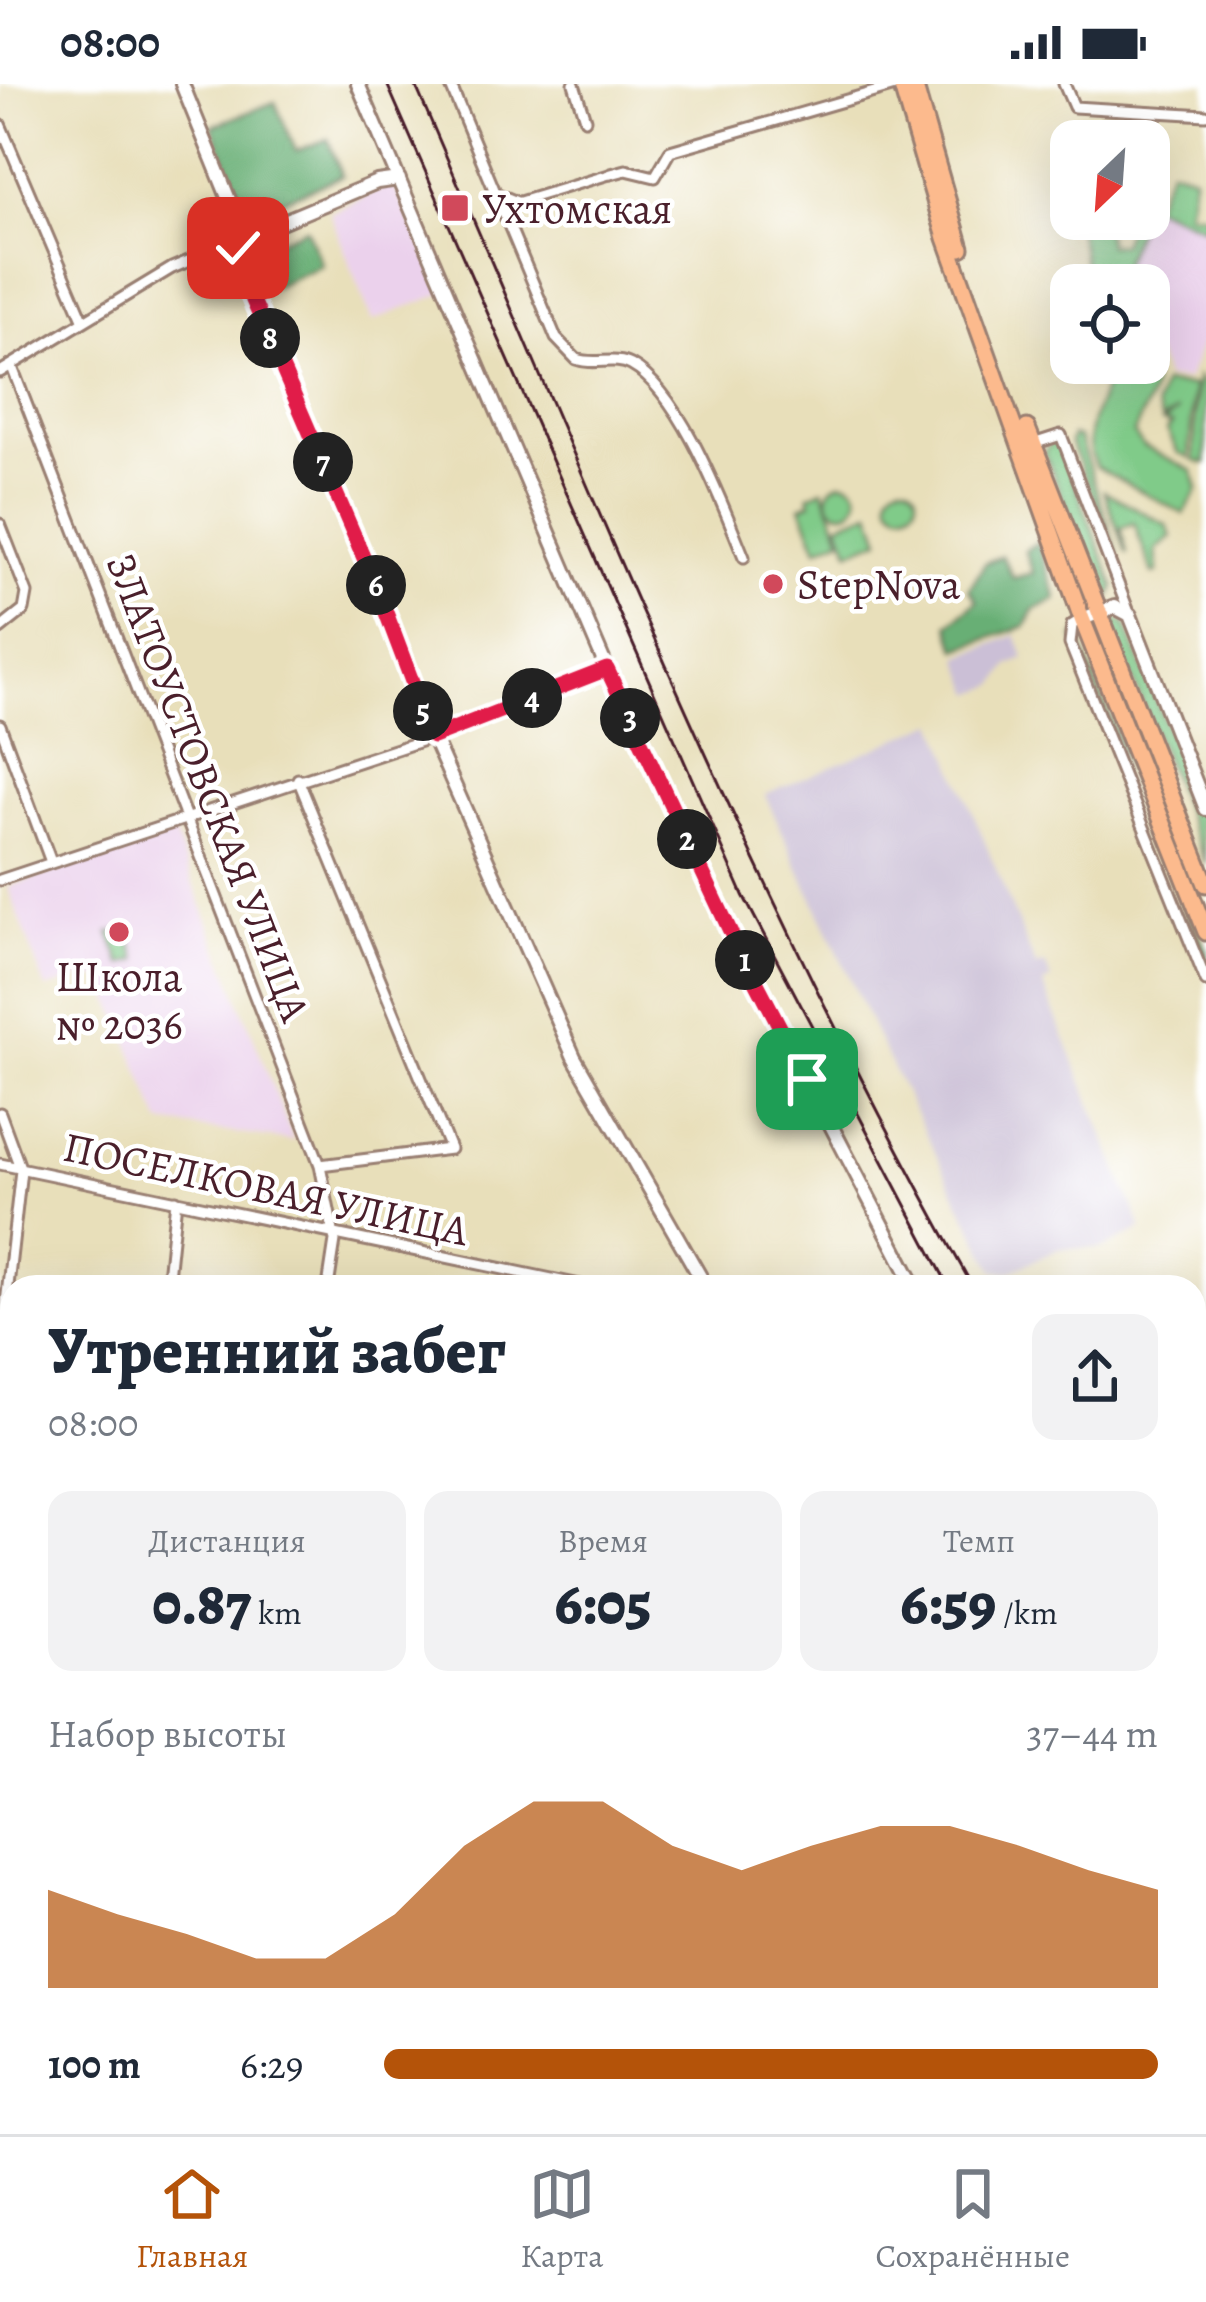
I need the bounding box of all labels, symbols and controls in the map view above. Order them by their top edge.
text: 08:00 [60,11,160,73]
north arrow [1050,120,1170,240]
map controls [1050,120,1170,384]
place label: Ухтомская [482,180,672,237]
marker: Ухтомская [439,192,471,224]
pin [187,197,289,299]
icon: check [205,215,271,281]
button: locate [1050,264,1170,384]
pin: 8 [240,308,300,368]
text: 8 [262,315,278,360]
pin: 7 [293,432,353,492]
text: 7 [316,439,330,484]
street label: ЗЛАТОУСТОВСКАЯ УЛИЦА [93,545,324,1030]
pin: 6 [346,555,406,615]
place label: StepNova [797,556,961,613]
text: 6 [368,562,384,607]
marker: StepNova [760,571,786,597]
pin: 4 [502,668,562,728]
text: 4 [524,675,540,720]
pin: 5 [393,681,453,741]
text: 5 [416,688,430,733]
pin: 3 [600,688,660,748]
text: 3 [623,695,637,740]
pin: 2 [657,809,717,869]
text: 2 [679,816,695,861]
marker: Школа № 2036 [106,919,132,945]
pin: 1 [715,930,775,990]
text: 1 [739,937,751,982]
place label: Школа № 2036 [55,948,183,1053]
pin [756,1028,858,1130]
icon: arrive [774,1046,840,1112]
street label: ПОСЕЛКОВАЯ УЛИЦА [58,1118,474,1259]
text: Утренний забег [48,1306,506,1396]
button: share [1032,1314,1158,1440]
text: 08:00 [48,1396,139,1449]
text: Дистанция [148,1518,306,1563]
text: Время [558,1518,648,1563]
text: Темп [943,1518,1015,1563]
text: 0.87 [152,1563,251,1645]
text: 6:05 [554,1563,652,1645]
text: 6:59 [900,1563,996,1645]
text: km [251,1590,302,1635]
text: /km [996,1590,1058,1635]
text: Набор высоты [48,1707,287,1760]
text: 37–44 m [1026,1707,1158,1760]
text: 100 m [48,2038,141,2091]
text: 6:29 [240,2038,304,2091]
tab: Главная [136,2161,248,2278]
tab: Карта [520,2161,603,2278]
tab: Сохранённые [875,2161,1070,2278]

